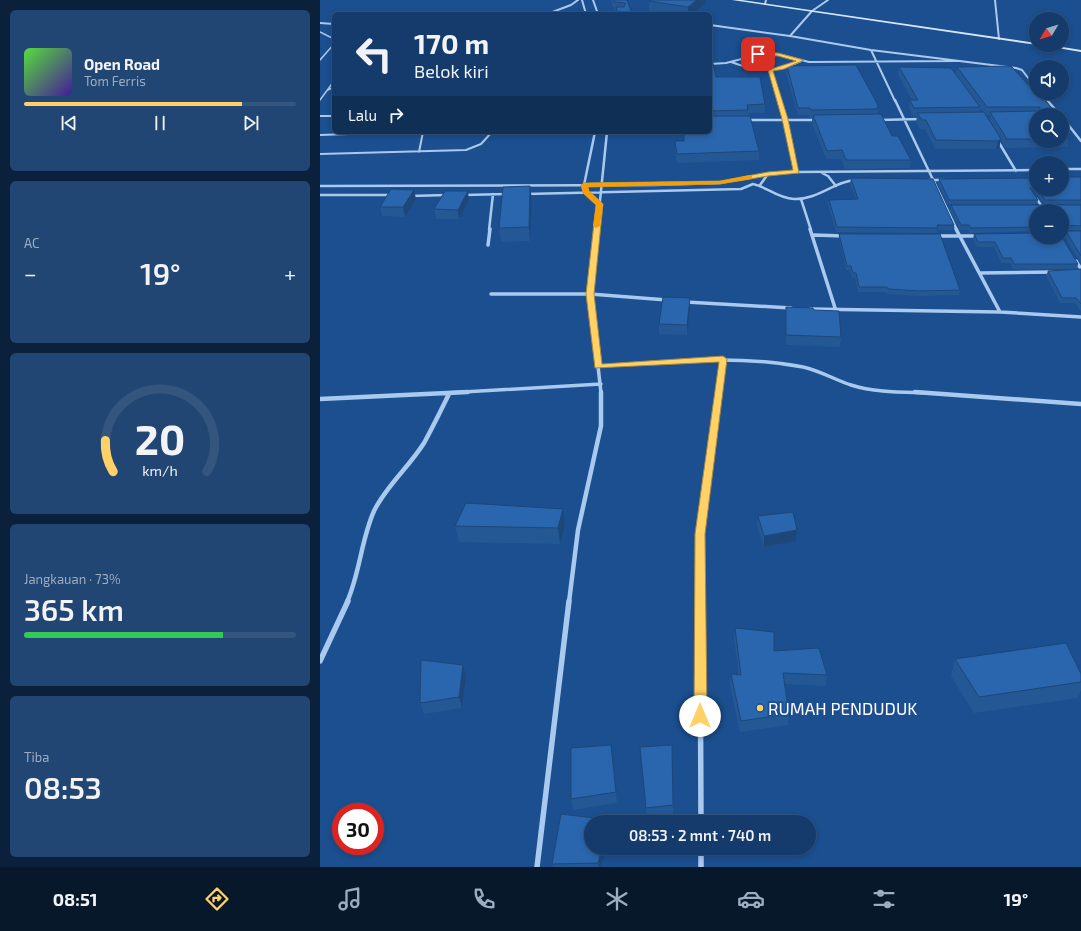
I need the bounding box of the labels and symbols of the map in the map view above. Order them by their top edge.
north arrow [1029,12,1069,52]
pin [741,37,775,71]
position arrow [679,695,721,737]
place label: RUMAH PENDUDUK [768,698,917,718]
marker: RUMAH PENDUDUK [755,703,765,713]
speed limit sign: 30 [332,803,384,855]

